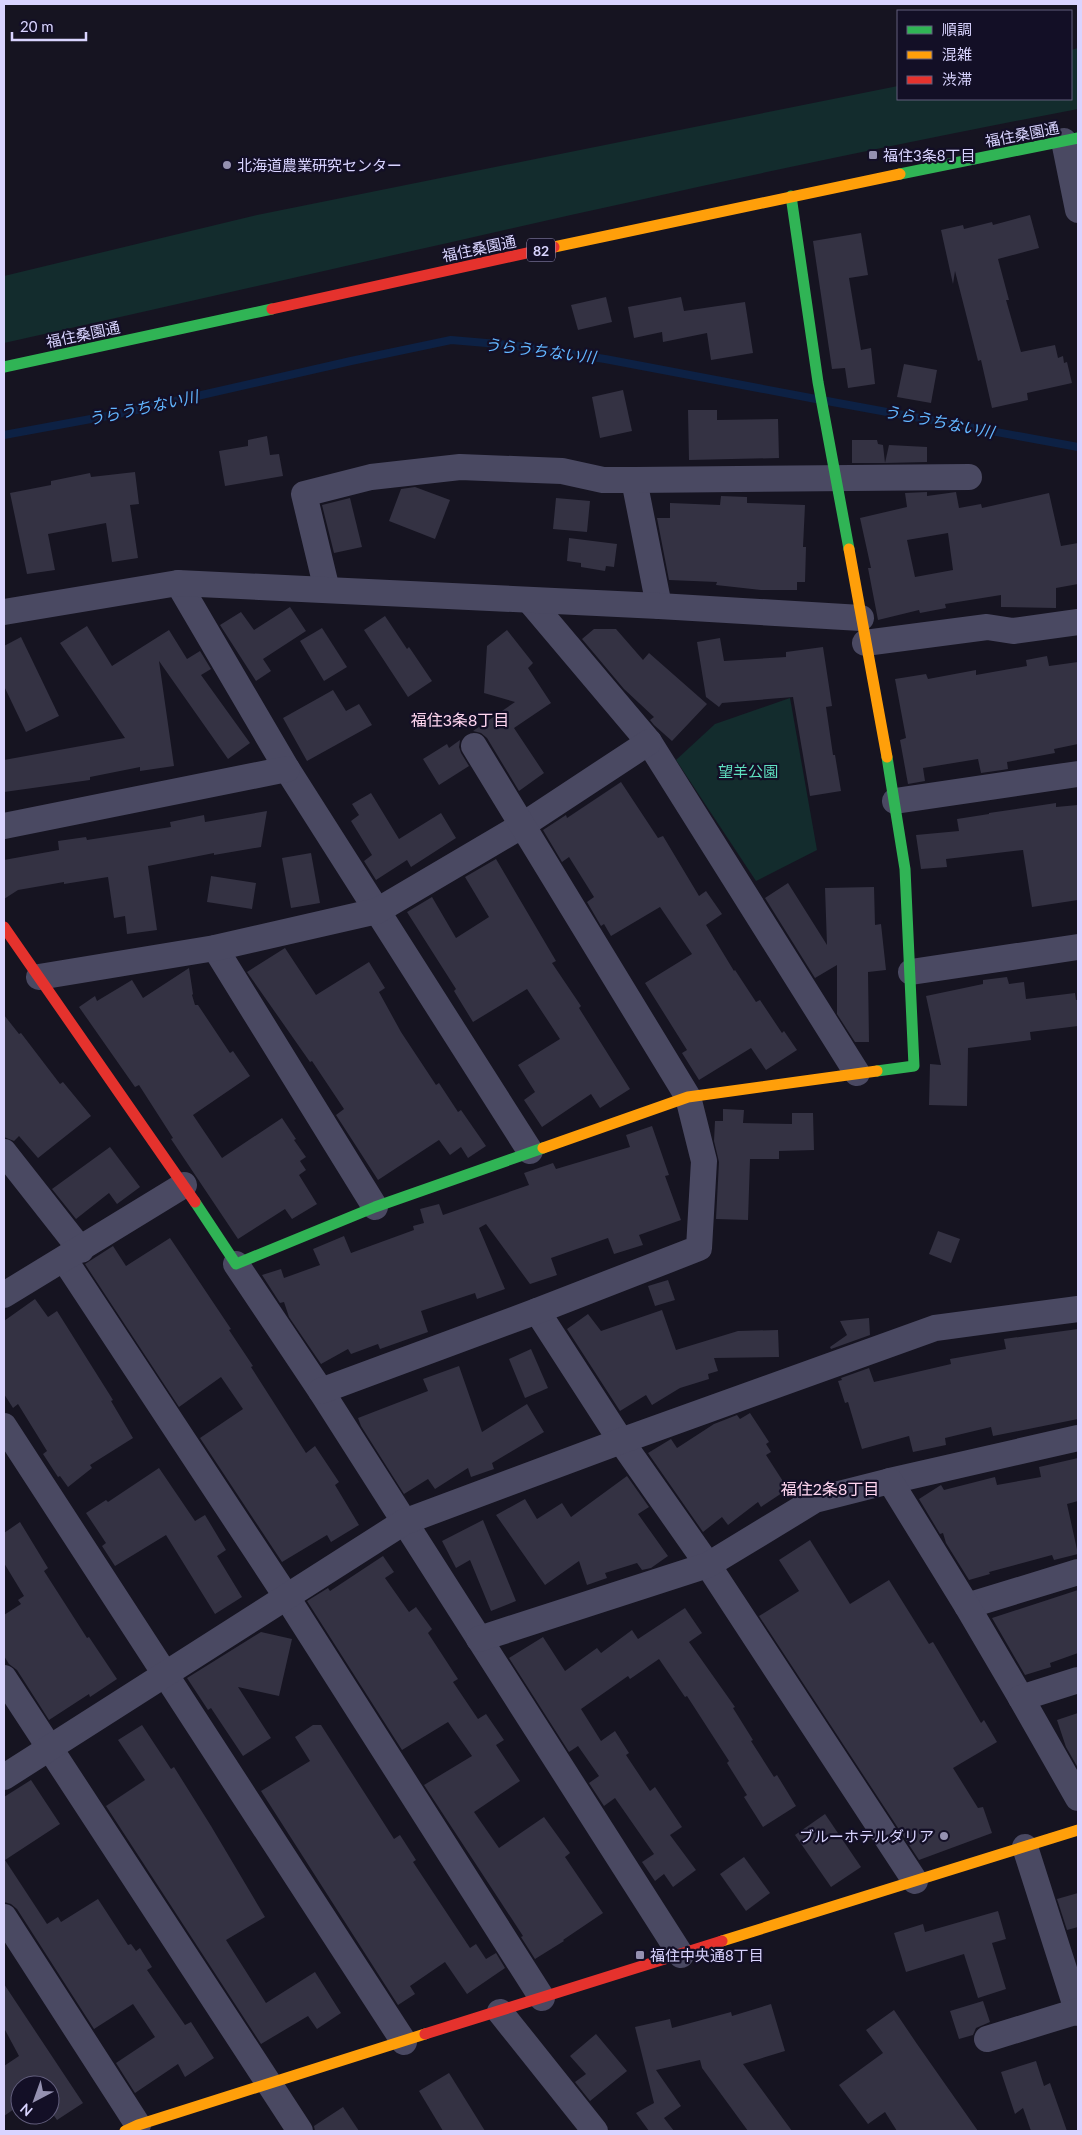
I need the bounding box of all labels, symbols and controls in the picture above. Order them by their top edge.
scale bar [12,10,86,42]
legend [897,10,1072,100]
text: 20 m [20,17,54,35]
text: 順調 [942,20,972,38]
text: 混雑 [942,45,972,63]
text: 渋滞 [942,70,972,88]
street label: 福住桑園通 [983,118,1061,150]
place label: 福住3条8丁目 [883,146,975,164]
marker: 福住3条8丁目 [867,149,879,161]
place label: 北海道農業研究センター [237,156,402,174]
marker: 北海道農業研究センター [221,159,233,171]
street label: 福住桑園通 [440,231,518,265]
road number: 82 [527,238,555,262]
street label: 福住桑園通 [44,317,122,351]
water label: うらうちない川 [483,334,599,366]
water label: うらうちない川 [86,386,202,428]
water label: うらうちない川 [882,401,998,441]
district label: 福住3条8丁目 [411,710,509,729]
park label: 望羊公園 [718,762,778,780]
district label: 福住2条8丁目 [781,1479,879,1498]
place label: ブルーホテルダリア [799,1827,934,1845]
marker: ブルーホテルダリア [938,1830,950,1842]
place label: 福住中央通8丁目 [650,1946,764,1964]
marker: 福住中央通8丁目 [634,1949,646,1961]
north arrow [10,2075,60,2125]
text: N [16,2100,36,2120]

